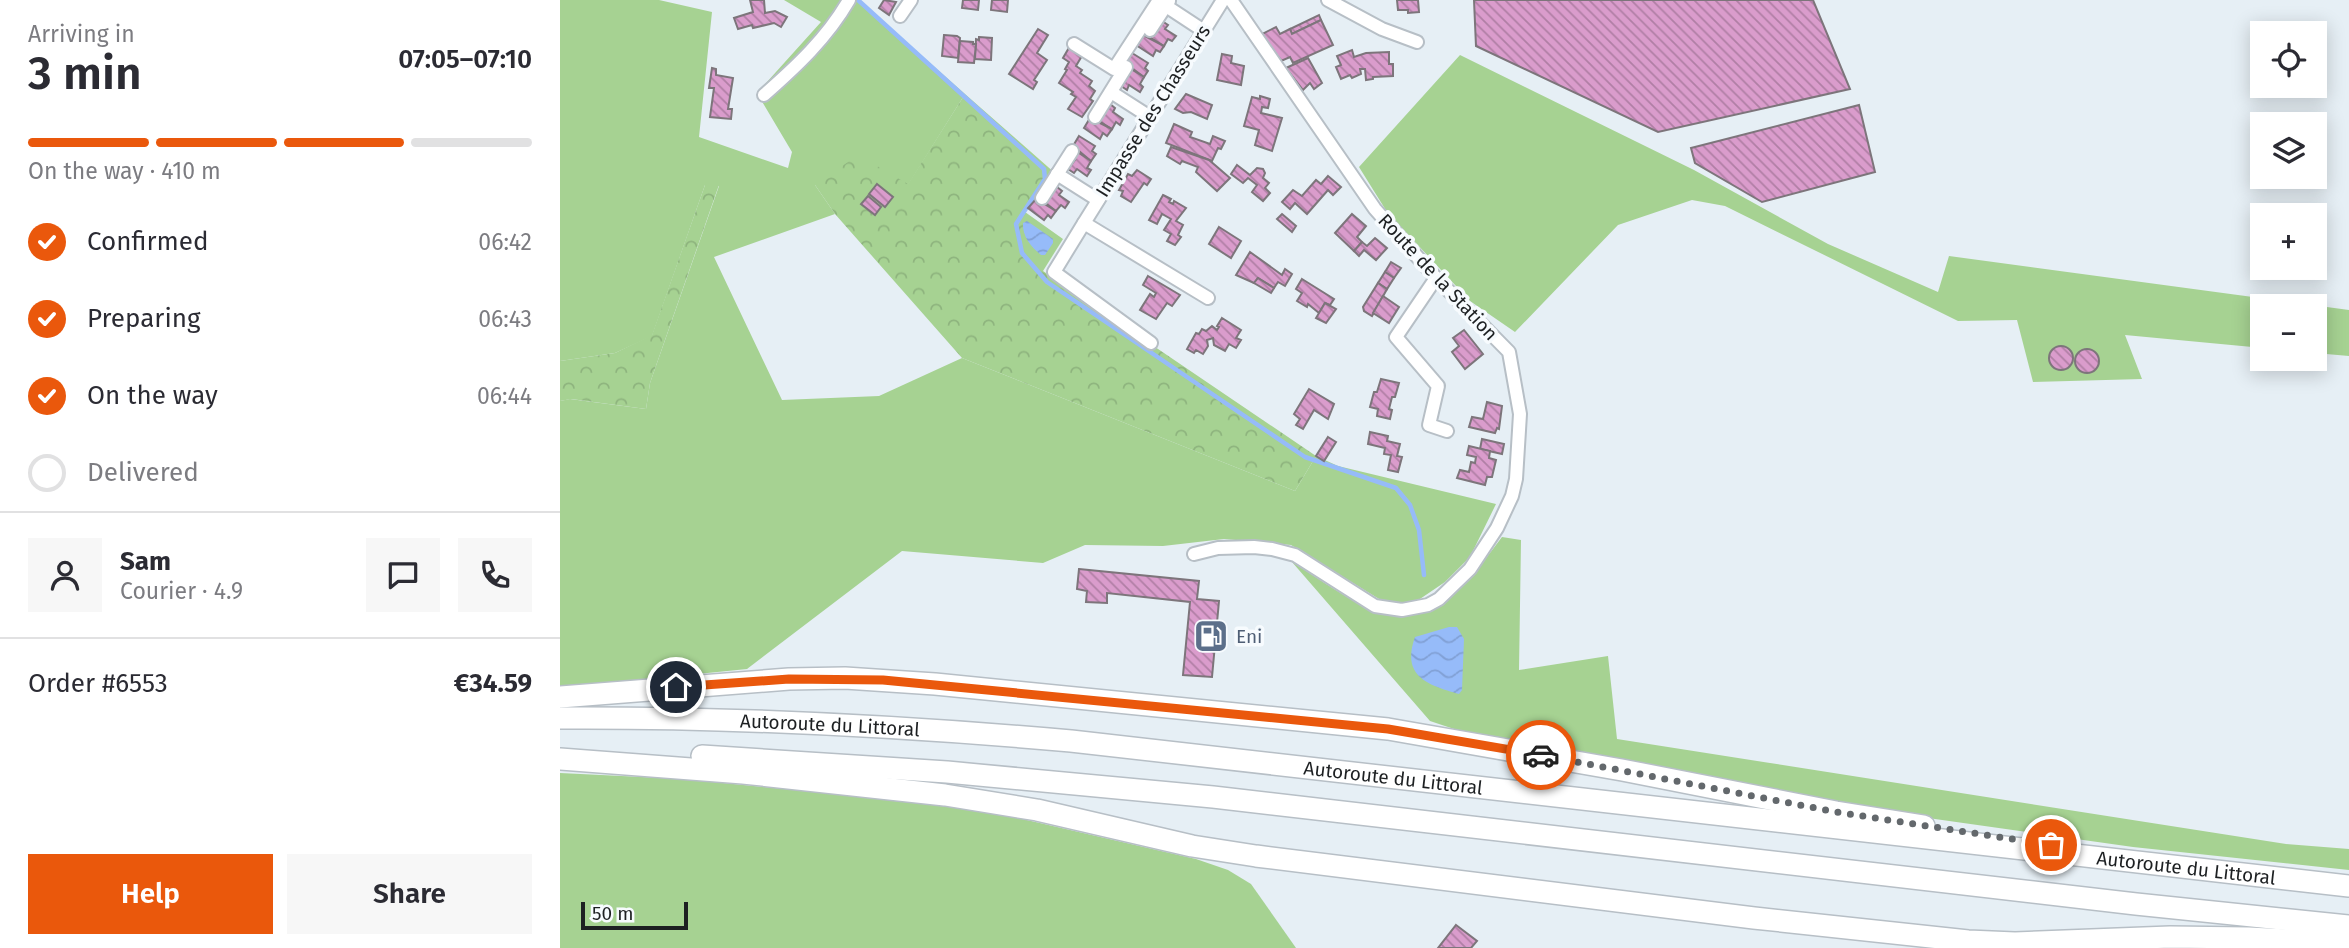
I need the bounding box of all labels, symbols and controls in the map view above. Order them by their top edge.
text: Arriving in [28,20,135,48]
street label: Impasse des Chasseurs [1091,21,1215,201]
map controls [2250,21,2327,371]
button: locate [2250,21,2327,98]
text: 07:05–07:10 [398,44,532,75]
text: 3 min [28,46,142,101]
button: layers [2250,112,2327,189]
text: On the way · 410 m [28,157,221,185]
button: + [2250,203,2327,280]
street label: Route de la Station [1373,209,1503,345]
icon: check [28,223,66,261]
text: Confirmed [87,226,208,257]
text: 06:42 [478,228,532,256]
button: − [2250,294,2327,371]
icon: check [28,300,66,338]
text: Preparing [87,303,200,334]
text: 06:43 [478,305,532,333]
icon: check [28,377,66,415]
text: On the way [87,380,218,411]
text: 06:44 [477,382,532,410]
text: Delivered [87,457,199,488]
button: person [28,538,102,612]
button: chat [366,538,440,612]
button: phone [458,538,532,612]
text: Sam [120,546,171,577]
text: Courier · 4.9 [120,577,243,605]
fuel station icon: Eni [1192,617,1230,655]
place label: Eni [1236,625,1262,648]
pin [646,657,706,717]
text: Order #6553 [28,668,168,699]
text: €34.59 [454,668,532,699]
icon: home [657,668,695,706]
street label: Autoroute du Littoral [740,709,921,741]
courier [1506,720,1576,790]
icon: car [1522,736,1560,774]
street label: Autoroute du Littoral [1303,756,1484,799]
pin [2021,815,2081,875]
icon: bag [2032,826,2070,864]
street label: Autoroute du Littoral [2096,846,2277,889]
button: Help [28,854,273,934]
button: Share [287,854,532,934]
scale bar [581,899,688,931]
text: 50 m [592,902,633,925]

